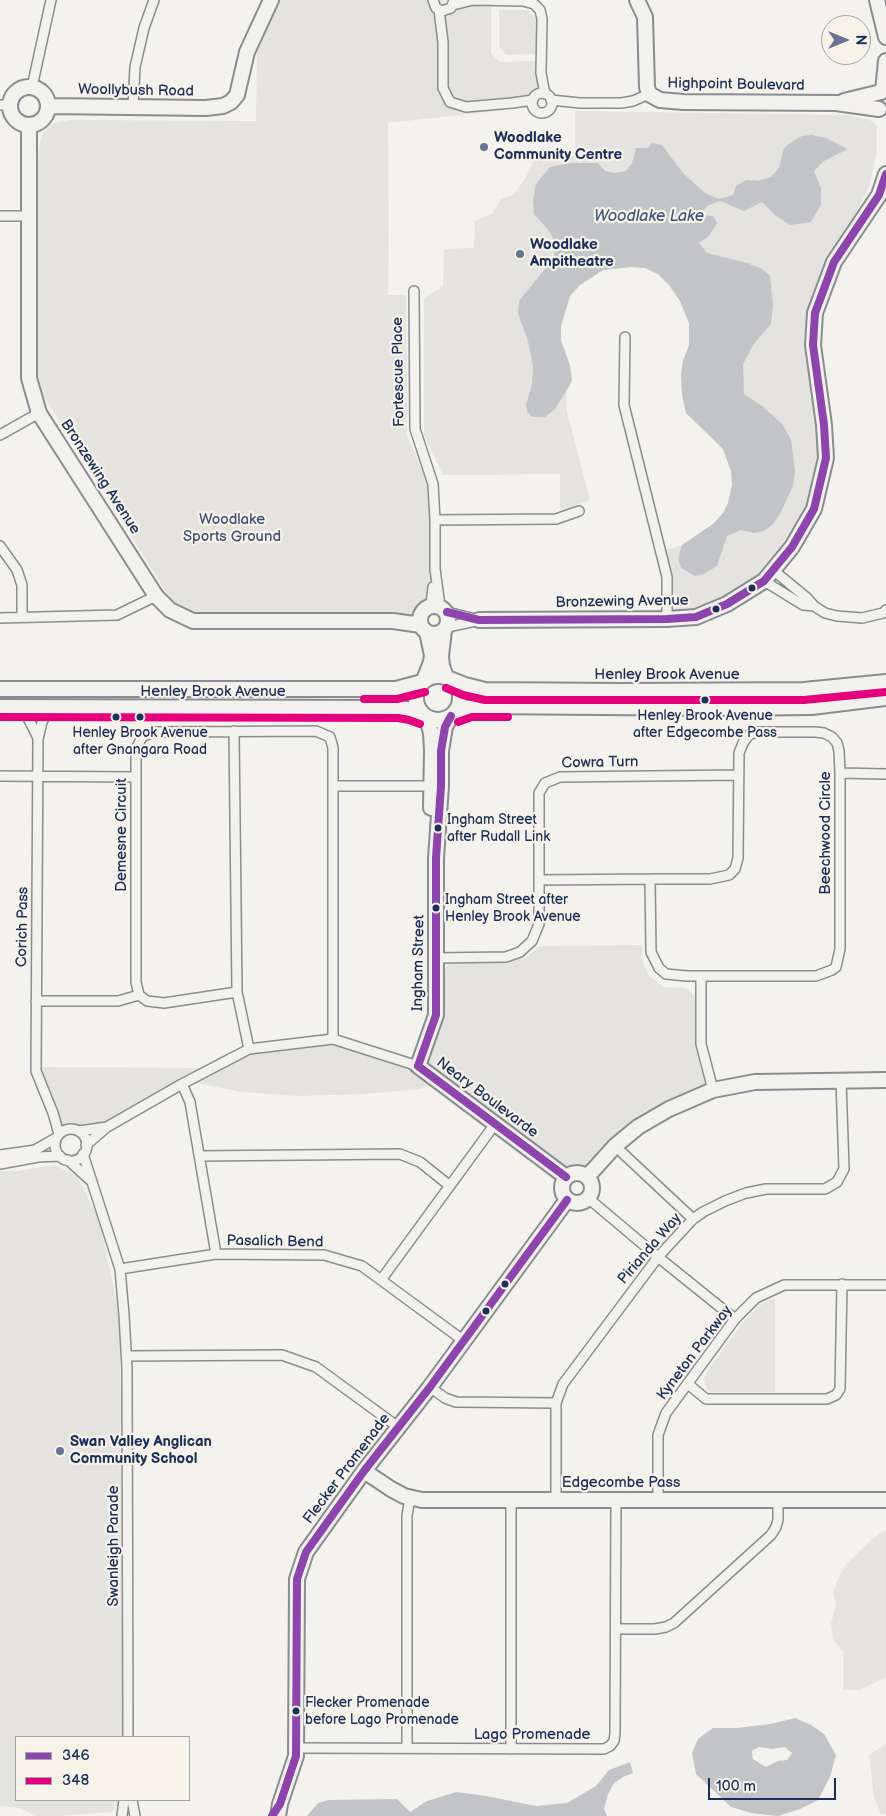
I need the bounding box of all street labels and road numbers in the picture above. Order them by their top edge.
street label: Highpoint Boulevard [667,75,805,95]
street label: Woollybush Road [78,81,194,101]
street label: Fortescue Place [389,317,409,427]
street label: Bronzewing Avenue [56,416,144,538]
street label: Bronzewing Avenue [555,592,689,612]
street label: Henley Brook Avenue [594,666,740,684]
street label: Henley Brook Avenue [140,683,286,701]
street label: Cowra Turn [561,753,639,773]
street label: Beechwood Circle [817,771,835,895]
street label: Demesne Circuit [113,778,131,892]
street label: Corich Pass [13,887,33,967]
street label: Ingham Street [409,915,429,1011]
street label: Neary Boulevarde [433,1054,541,1142]
street label: Pirianda Way [614,1210,686,1288]
street label: Pasalich Bend [227,1232,323,1252]
street label: Kyneton Parkway [654,1302,736,1404]
street label: Flecker Promenade [300,1410,394,1528]
street label: Edgecombe Pass [562,1474,680,1492]
street label: Swanleigh Parade [105,1485,123,1607]
street label: Lago Promenade [474,1726,590,1744]

